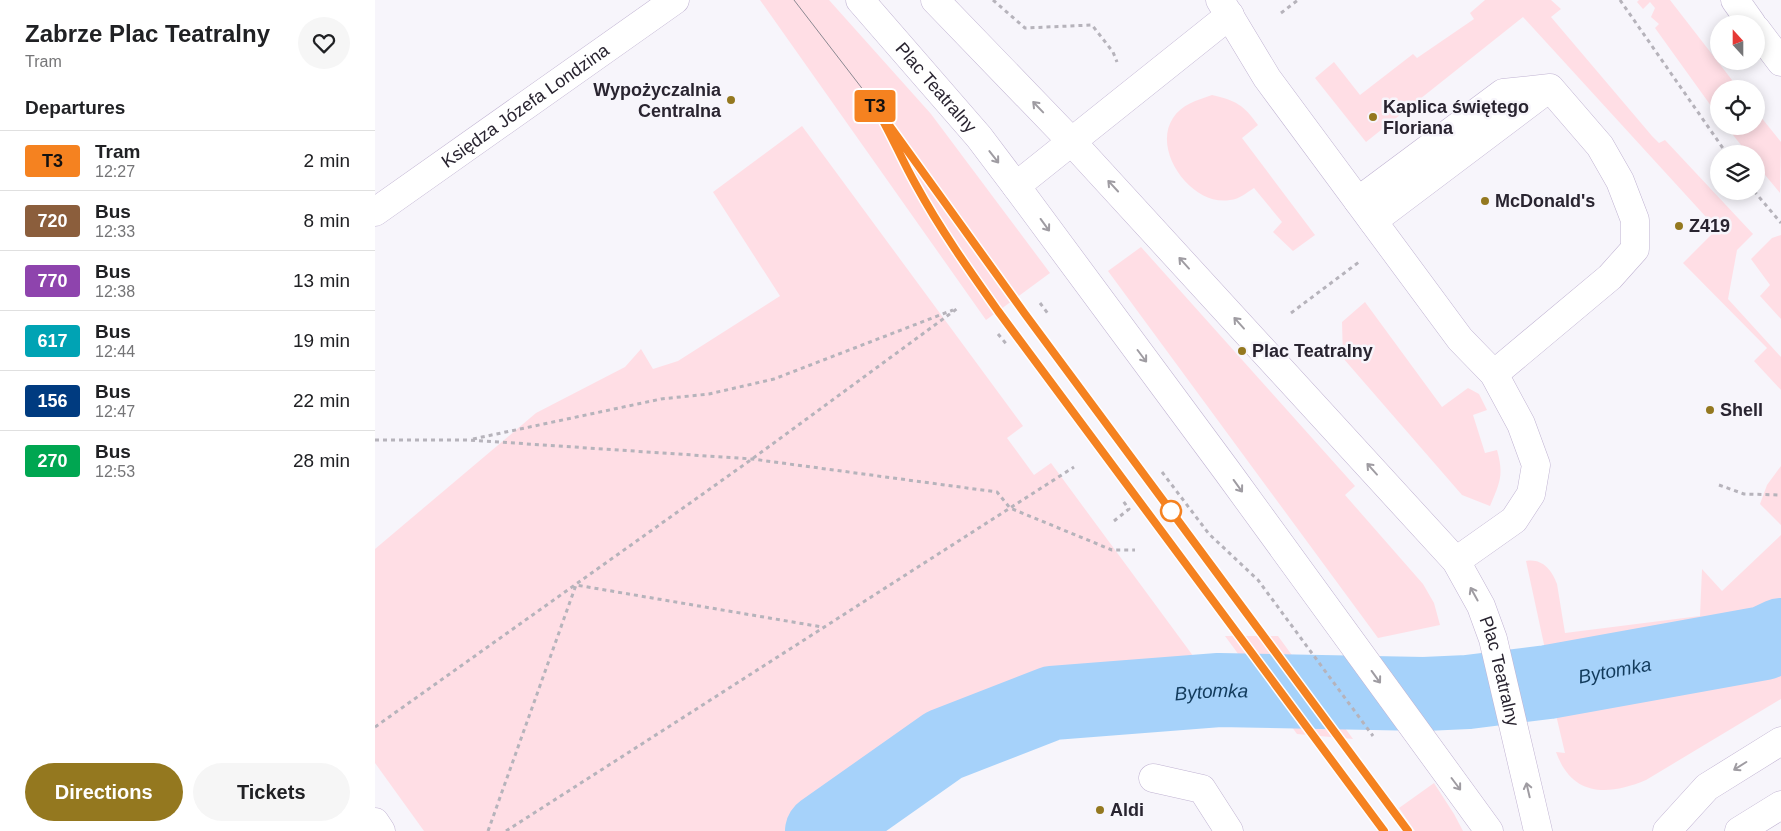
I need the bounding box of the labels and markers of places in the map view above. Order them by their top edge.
place label: Wypożyczalnia Centralna [593,80,722,121]
marker: Wypożyczalnia Centralna [725,94,737,106]
place label: Kaplica świętego Floriana [1383,97,1529,138]
marker: Kaplica świętego Floriana [1367,111,1379,123]
place label: McDonald's [1495,191,1595,211]
marker: McDonald's [1479,195,1491,207]
place label: Z419 [1689,216,1730,236]
marker: Z419 [1673,220,1685,232]
place label: Plac Teatralny [1252,341,1373,361]
marker: Plac Teatralny [1236,345,1248,357]
place label: Shell [1720,400,1763,420]
marker: Shell [1704,404,1716,416]
unlabelled marker [1160,500,1182,522]
place label: Aldi [1110,800,1144,820]
marker: Aldi [1094,804,1106,816]

